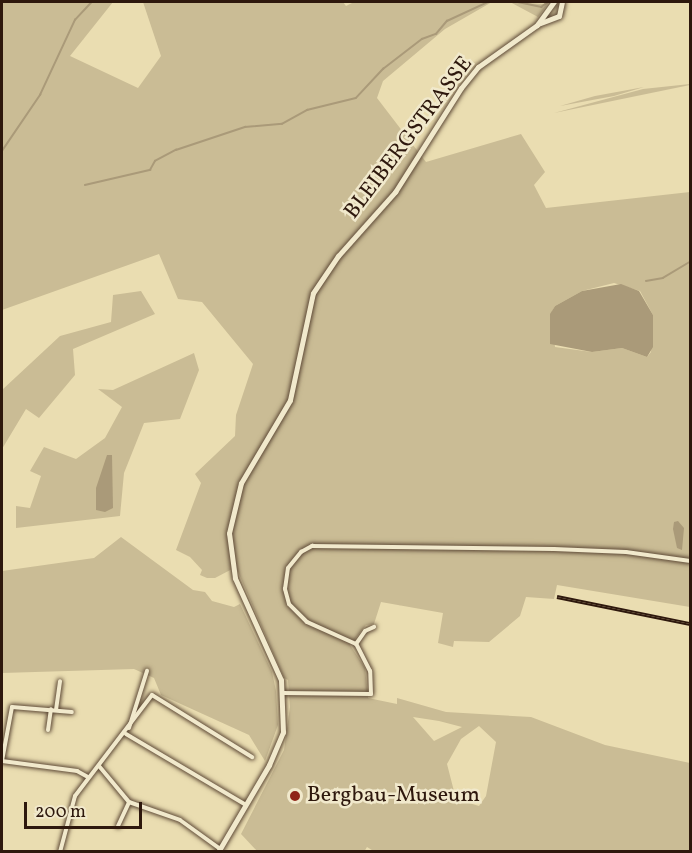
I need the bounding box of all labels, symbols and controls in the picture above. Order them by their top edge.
street label: BLEIBERGSTRASSE [339,52,479,224]
place label: Bergbau-Museum [307,783,480,809]
marker: Bergbau-Museum [288,789,302,803]
scale bar [27,790,146,828]
text: 200 m [35,800,86,825]

